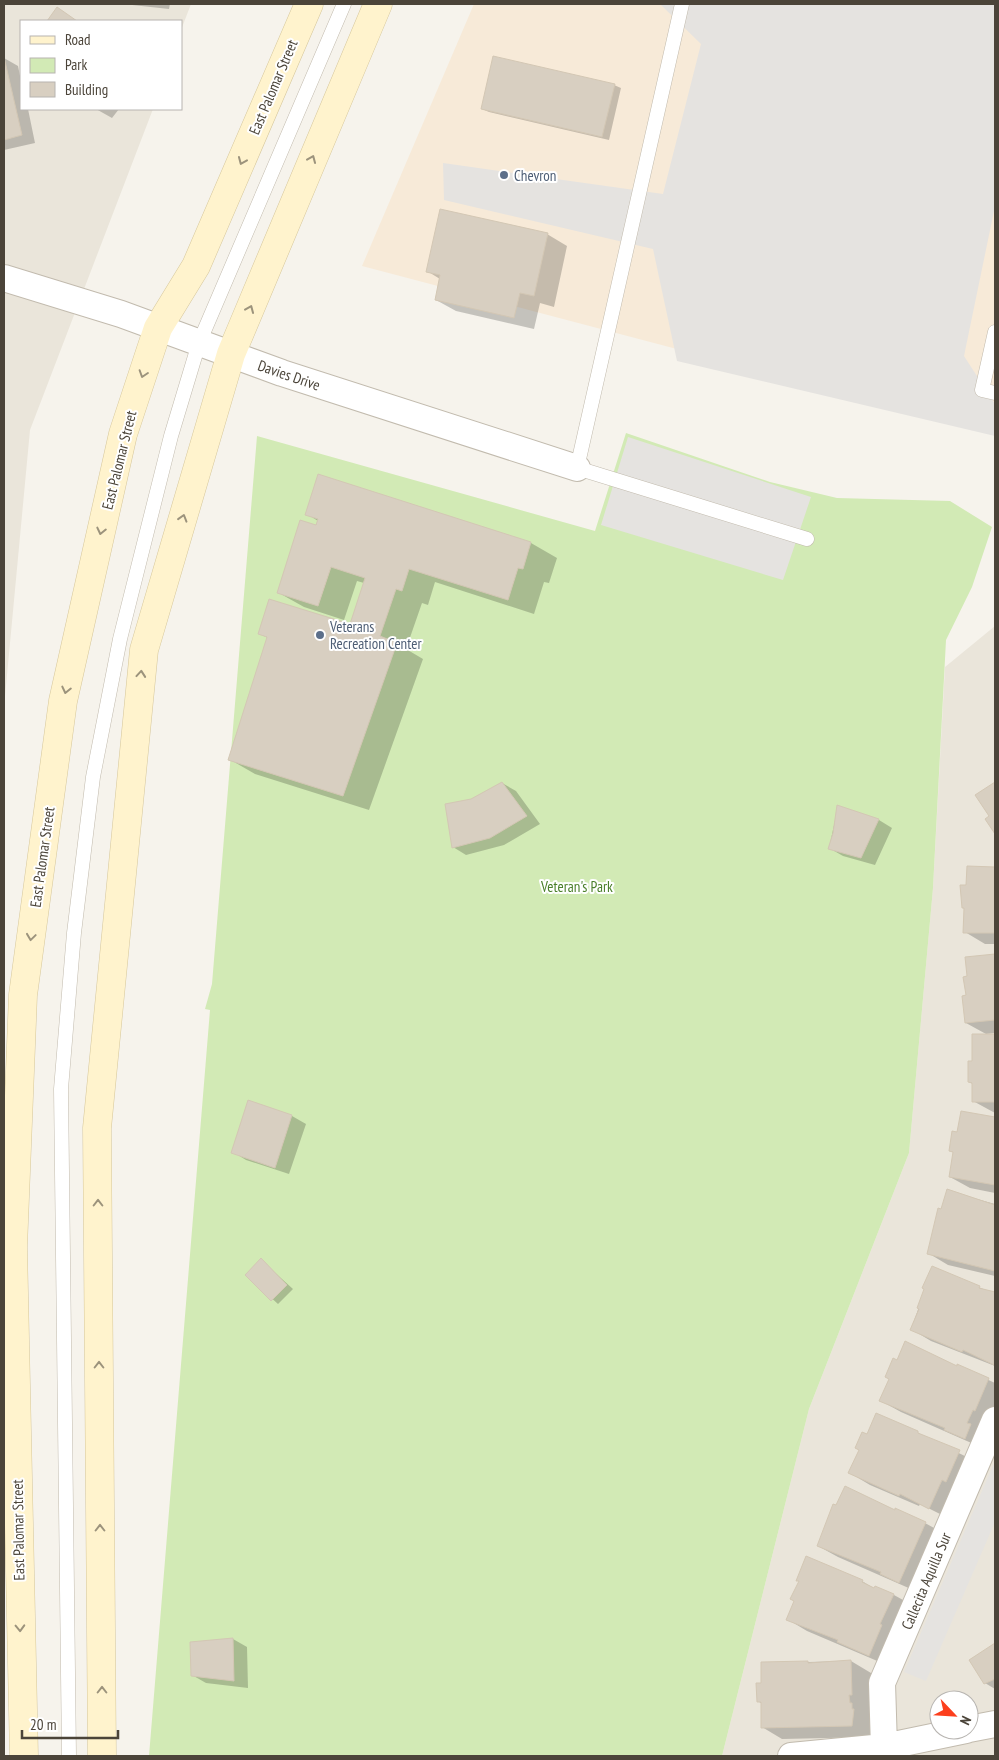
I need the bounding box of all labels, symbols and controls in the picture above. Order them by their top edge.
legend [20,20,182,110]
text: Road [65,30,91,49]
street label: East Palomar Street [244,37,302,137]
text: Park [65,55,87,74]
text: Building [65,80,108,99]
one-way arrow [306,155,317,164]
one-way arrow [237,156,248,165]
place label: Chevron [514,166,556,185]
marker: Chevron [498,169,510,181]
one-way arrow [243,305,254,314]
street label: Davies Drive [255,355,323,395]
one-way arrow [138,370,148,378]
street label: East Palomar Street [98,409,140,511]
one-way arrow [178,514,188,522]
one-way arrow [96,527,107,536]
place label: Veterans Recreation Center [329,617,422,653]
marker: Veterans Recreation Center [314,629,326,641]
one-way arrow [136,670,147,678]
one-way arrow [61,685,71,694]
street label: East Palomar Street [26,806,58,908]
park label: Veteran's Park [540,877,613,896]
one-way arrow [26,934,37,942]
one-way arrow [93,1198,103,1206]
one-way arrow [94,1361,104,1368]
street label: East Palomar Street [8,1479,28,1581]
one-way arrow [95,1523,105,1531]
street label: Callecita Aquilla Sur [897,1529,955,1632]
one-way arrow [15,1624,26,1632]
one-way arrow [96,1686,107,1694]
north arrow [929,1690,979,1740]
scale bar [22,1708,119,1740]
text: N [956,1713,976,1728]
text: 20 m [30,1715,56,1734]

